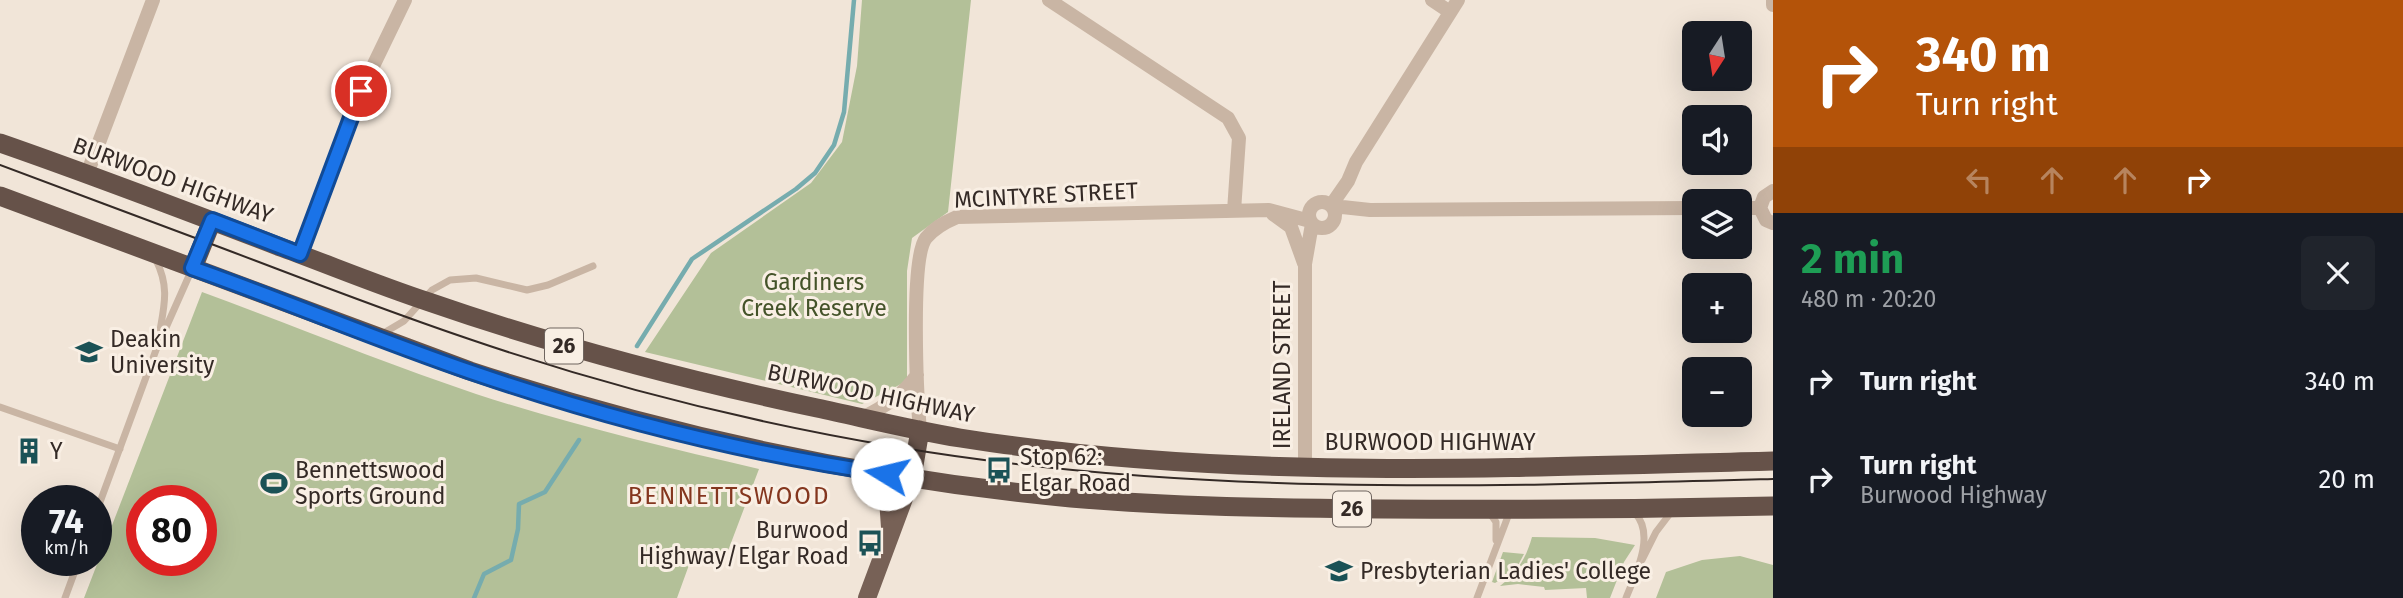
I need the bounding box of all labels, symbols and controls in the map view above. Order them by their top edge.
north arrow [1682,21,1752,91]
map controls [1682,21,1752,427]
text: 340 m [1916,25,2051,84]
icon: right [1801,28,1892,119]
pin [331,61,391,121]
icon: arrive [342,72,380,110]
text: Turn right [1916,85,2058,123]
button: sound [1682,105,1752,175]
street label: BURWOOD HIGHWAY [69,131,277,229]
icon: left [1960,161,1998,199]
icon: ahead [2033,161,2071,199]
icon: ahead [2106,161,2144,199]
icon: right [2179,161,2217,199]
street label: MCINTYRE STREET [953,176,1139,214]
button: layers [1682,189,1752,259]
text: 2 min [1801,234,1904,284]
button: close [2301,236,2375,310]
park label: Gardiners Creek Reserve [741,268,887,322]
button: + [1682,273,1752,343]
street label: IRELAND STREET [1268,281,1296,449]
text: 480 m · 20:20 [1801,285,1936,313]
place label: Deakin University [110,325,215,379]
road number: 26 [545,328,583,364]
school or university icon: Deakin University [74,337,104,367]
street label: BURWOOD HIGHWAY [765,357,978,429]
button: − [1682,357,1752,427]
icon: right [1801,362,1839,400]
text: Turn right [1860,366,1977,397]
text: 340 m [2305,366,2375,397]
street label: BURWOOD HIGHWAY [1324,428,1536,456]
building icon: Y [14,436,44,466]
place label: Y [50,437,63,465]
position arrow [850,437,924,511]
place label: Stop 62: Elgar Road [1020,443,1131,497]
text: Turn right [1860,450,1977,481]
bus stop icon: Stop 62: Elgar Road [984,455,1014,485]
place label: Bennettswood Sports Ground [295,456,445,510]
icon: right [1801,460,1839,498]
text: 20 m [2318,464,2375,495]
sports icon: Bennettswood Sports Ground [259,468,289,498]
text: Burwood Highway [1860,481,2047,509]
district label: BENNETTSWOOD [628,482,830,510]
speed limit sign: 80 [126,485,217,576]
road number: 26 [1333,491,1371,526]
text: 74 [49,500,84,542]
place label: Burwood Highway/Elgar Road [639,516,849,570]
bus stop icon: Burwood Highway/Elgar Road [855,528,885,558]
text: km/h [44,537,89,559]
school or university icon: Presbyterian Ladies' College [1324,556,1354,586]
place label: Presbyterian Ladies' College [1360,557,1651,585]

